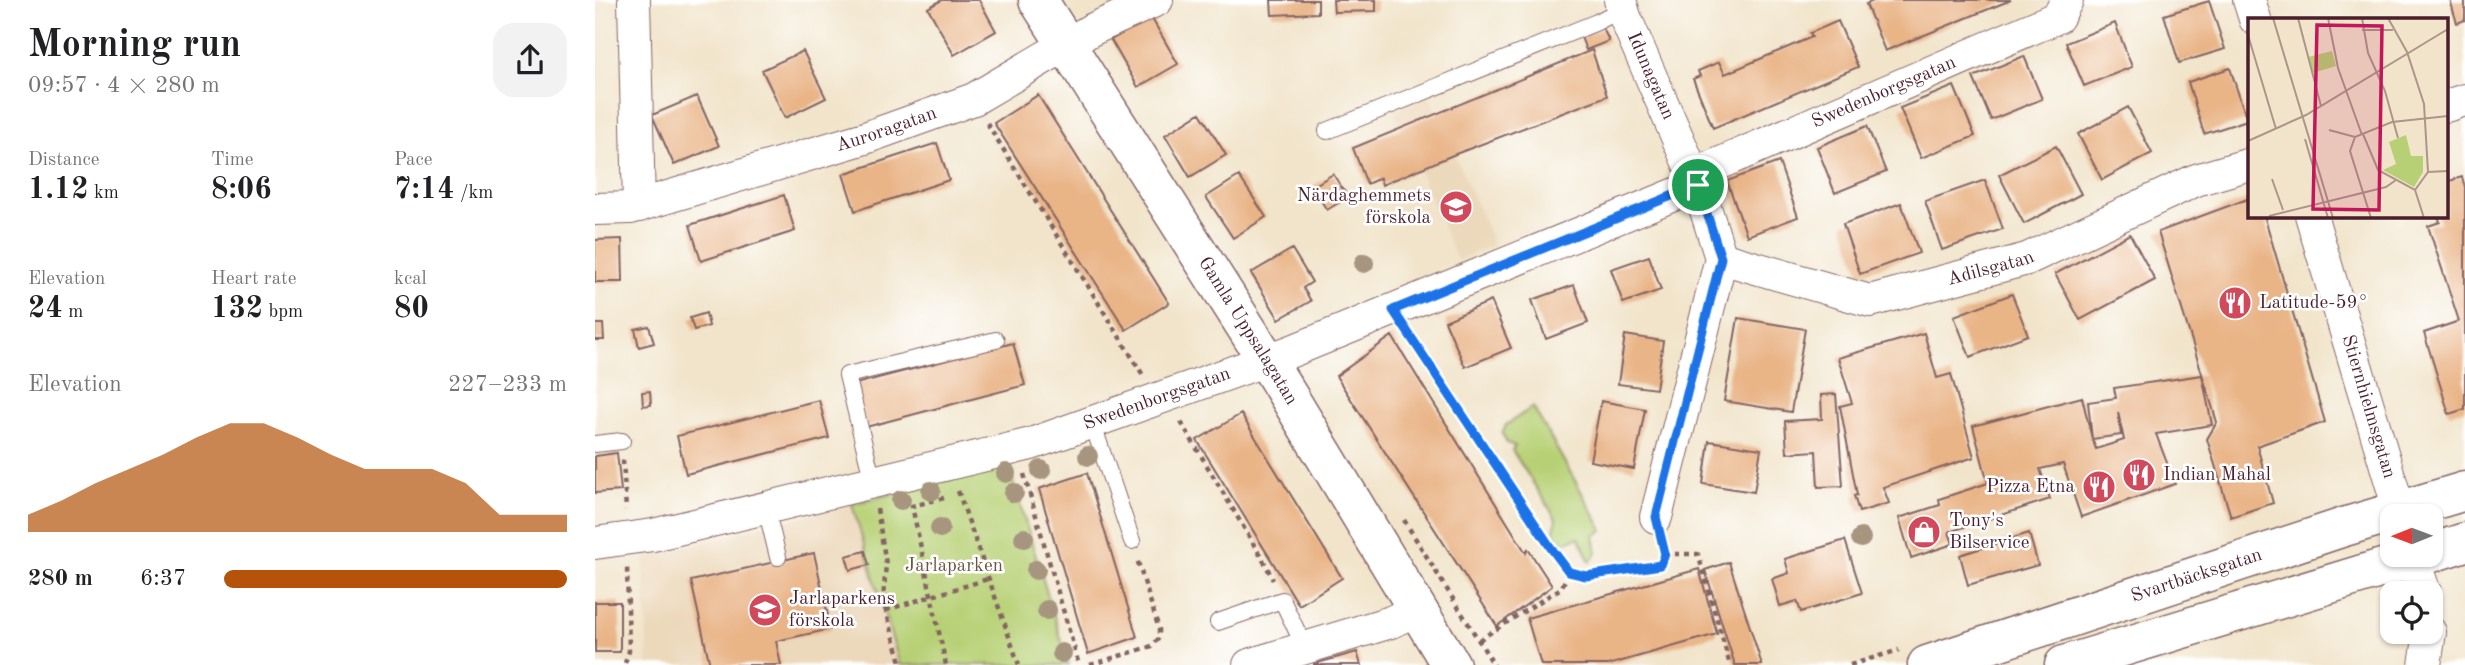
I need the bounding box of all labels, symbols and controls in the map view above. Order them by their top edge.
inset map [2248,18,2448,217]
button: share [493,23,567,97]
text: Morning run [28,27,241,65]
street label: Idunagatan [1623,29,1678,122]
street label: Swedenborgsgatan [1809,53,1959,132]
text: 09:57 · 4 × 280 m [28,74,220,97]
street label: Auroragatan [834,104,939,156]
text: Distance [28,151,100,170]
text: Time [211,151,254,170]
text: Pace [394,151,433,170]
pin [1668,155,1728,215]
icon: arrive [1679,166,1717,204]
text: 1.12 [28,175,89,205]
text: 8:06 [211,175,272,205]
text: 7:14 [394,175,455,205]
text: km [89,184,119,203]
text: /km [455,184,493,203]
place label: Närdaghemmets förskola [1297,187,1432,228]
school or university icon: Närdaghemmets förskola [1437,188,1475,226]
street label: Adilsgatan [1945,247,2037,289]
street label: Gamla Uppsalagatan [1194,254,1301,408]
text: Elevation [28,270,105,289]
text: Heart rate [211,270,296,289]
text: kcal [394,270,427,289]
restaurant icon: Latitude-59° [2216,284,2254,322]
text: 24 [28,294,63,324]
text: 132 [211,294,263,324]
text: 80 [394,294,429,324]
place label: Latitude-59° [2259,294,2368,313]
text: m [63,303,83,322]
text: bpm [263,303,303,322]
street label: Stiernhielmsgatan [2338,332,2399,481]
street label: Swedenborgsgatan [1081,364,1233,434]
text: Elevation [28,373,122,396]
text: 227–233 m [448,373,567,396]
restaurant icon: Indian Mahal [2120,456,2158,494]
place label: Indian Mahal [2163,466,2271,485]
restaurant icon: Pizza Etna [2080,468,2118,506]
place label: Pizza Etna [1986,478,2076,497]
north arrow [2380,504,2443,567]
map controls [2380,504,2443,644]
place label: Tony's Bilservice [1949,512,2029,553]
shop icon: Tony's Bilservice [1905,513,1943,551]
street label: Svartbäcksgatan [2129,545,2264,606]
park label: Jarlaparken [905,557,1003,576]
text: 280 m [28,567,93,590]
text: 6:37 [140,567,186,590]
button: locate [2380,581,2443,644]
place label: Jarlaparkens förskola [789,590,895,631]
school or university icon: Jarlaparkens förskola [746,591,784,629]

